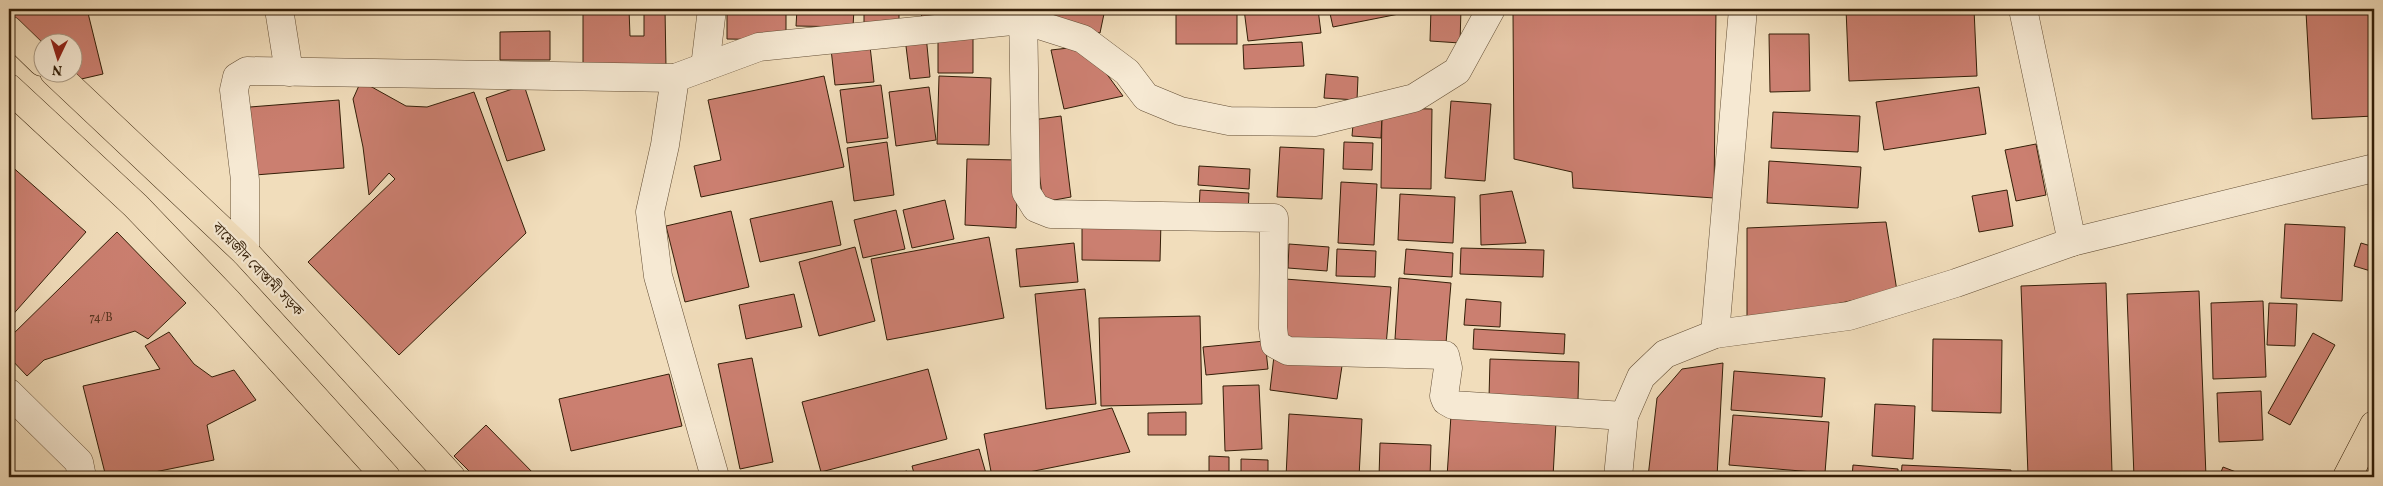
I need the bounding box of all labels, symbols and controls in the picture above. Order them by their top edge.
north arrow [32,32,82,82]
text: N [51,60,63,79]
street label: বায়েজীদ বোস্তামী সড়ক [206,218,308,322]
house number: 74/B [89,310,113,326]

